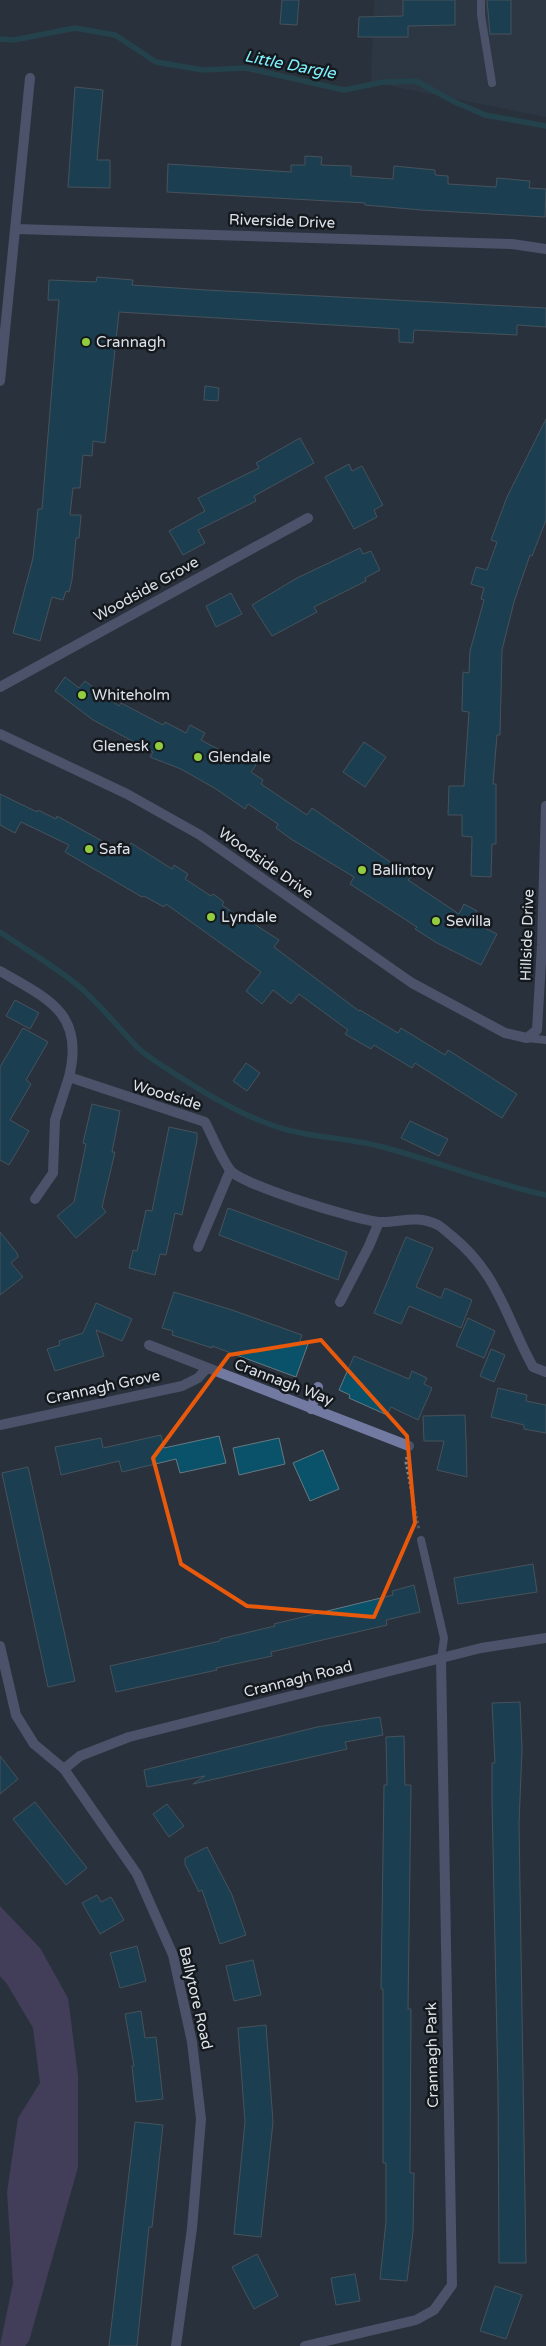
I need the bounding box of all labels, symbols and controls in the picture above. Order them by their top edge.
water label: Little Dargle [243,46,338,84]
street label: Riverside Drive [229,210,335,232]
place label: Crannagh [96,333,166,351]
marker: Crannagh [80,336,92,348]
street label: Woodside Grove [90,553,202,625]
place label: Whiteholm [92,686,170,704]
marker: Whiteholm [76,689,88,701]
place label: Glenesk [92,737,149,755]
marker: Glenesk [153,740,165,752]
place label: Glendale [208,748,271,766]
marker: Glendale [192,751,204,763]
street label: Woodside Drive [215,824,317,902]
place label: Safa [99,840,130,858]
marker: Safa [83,843,95,855]
place label: Ballintoy [372,861,434,879]
marker: Ballintoy [356,864,368,876]
street label: Hillside Drive [516,889,538,981]
place label: Lyndale [221,908,277,926]
marker: Lyndale [205,911,217,923]
place label: Sevilla [446,912,491,930]
marker: Sevilla [430,915,442,927]
street label: Woodside [130,1076,204,1114]
street label: Crannagh Way [232,1355,336,1409]
street label: Crannagh Grove [44,1366,162,1408]
street label: Crannagh Road [242,1657,354,1701]
street label: Ballytore Road [175,1945,217,2051]
street label: Crannagh Park [422,2002,442,2108]

